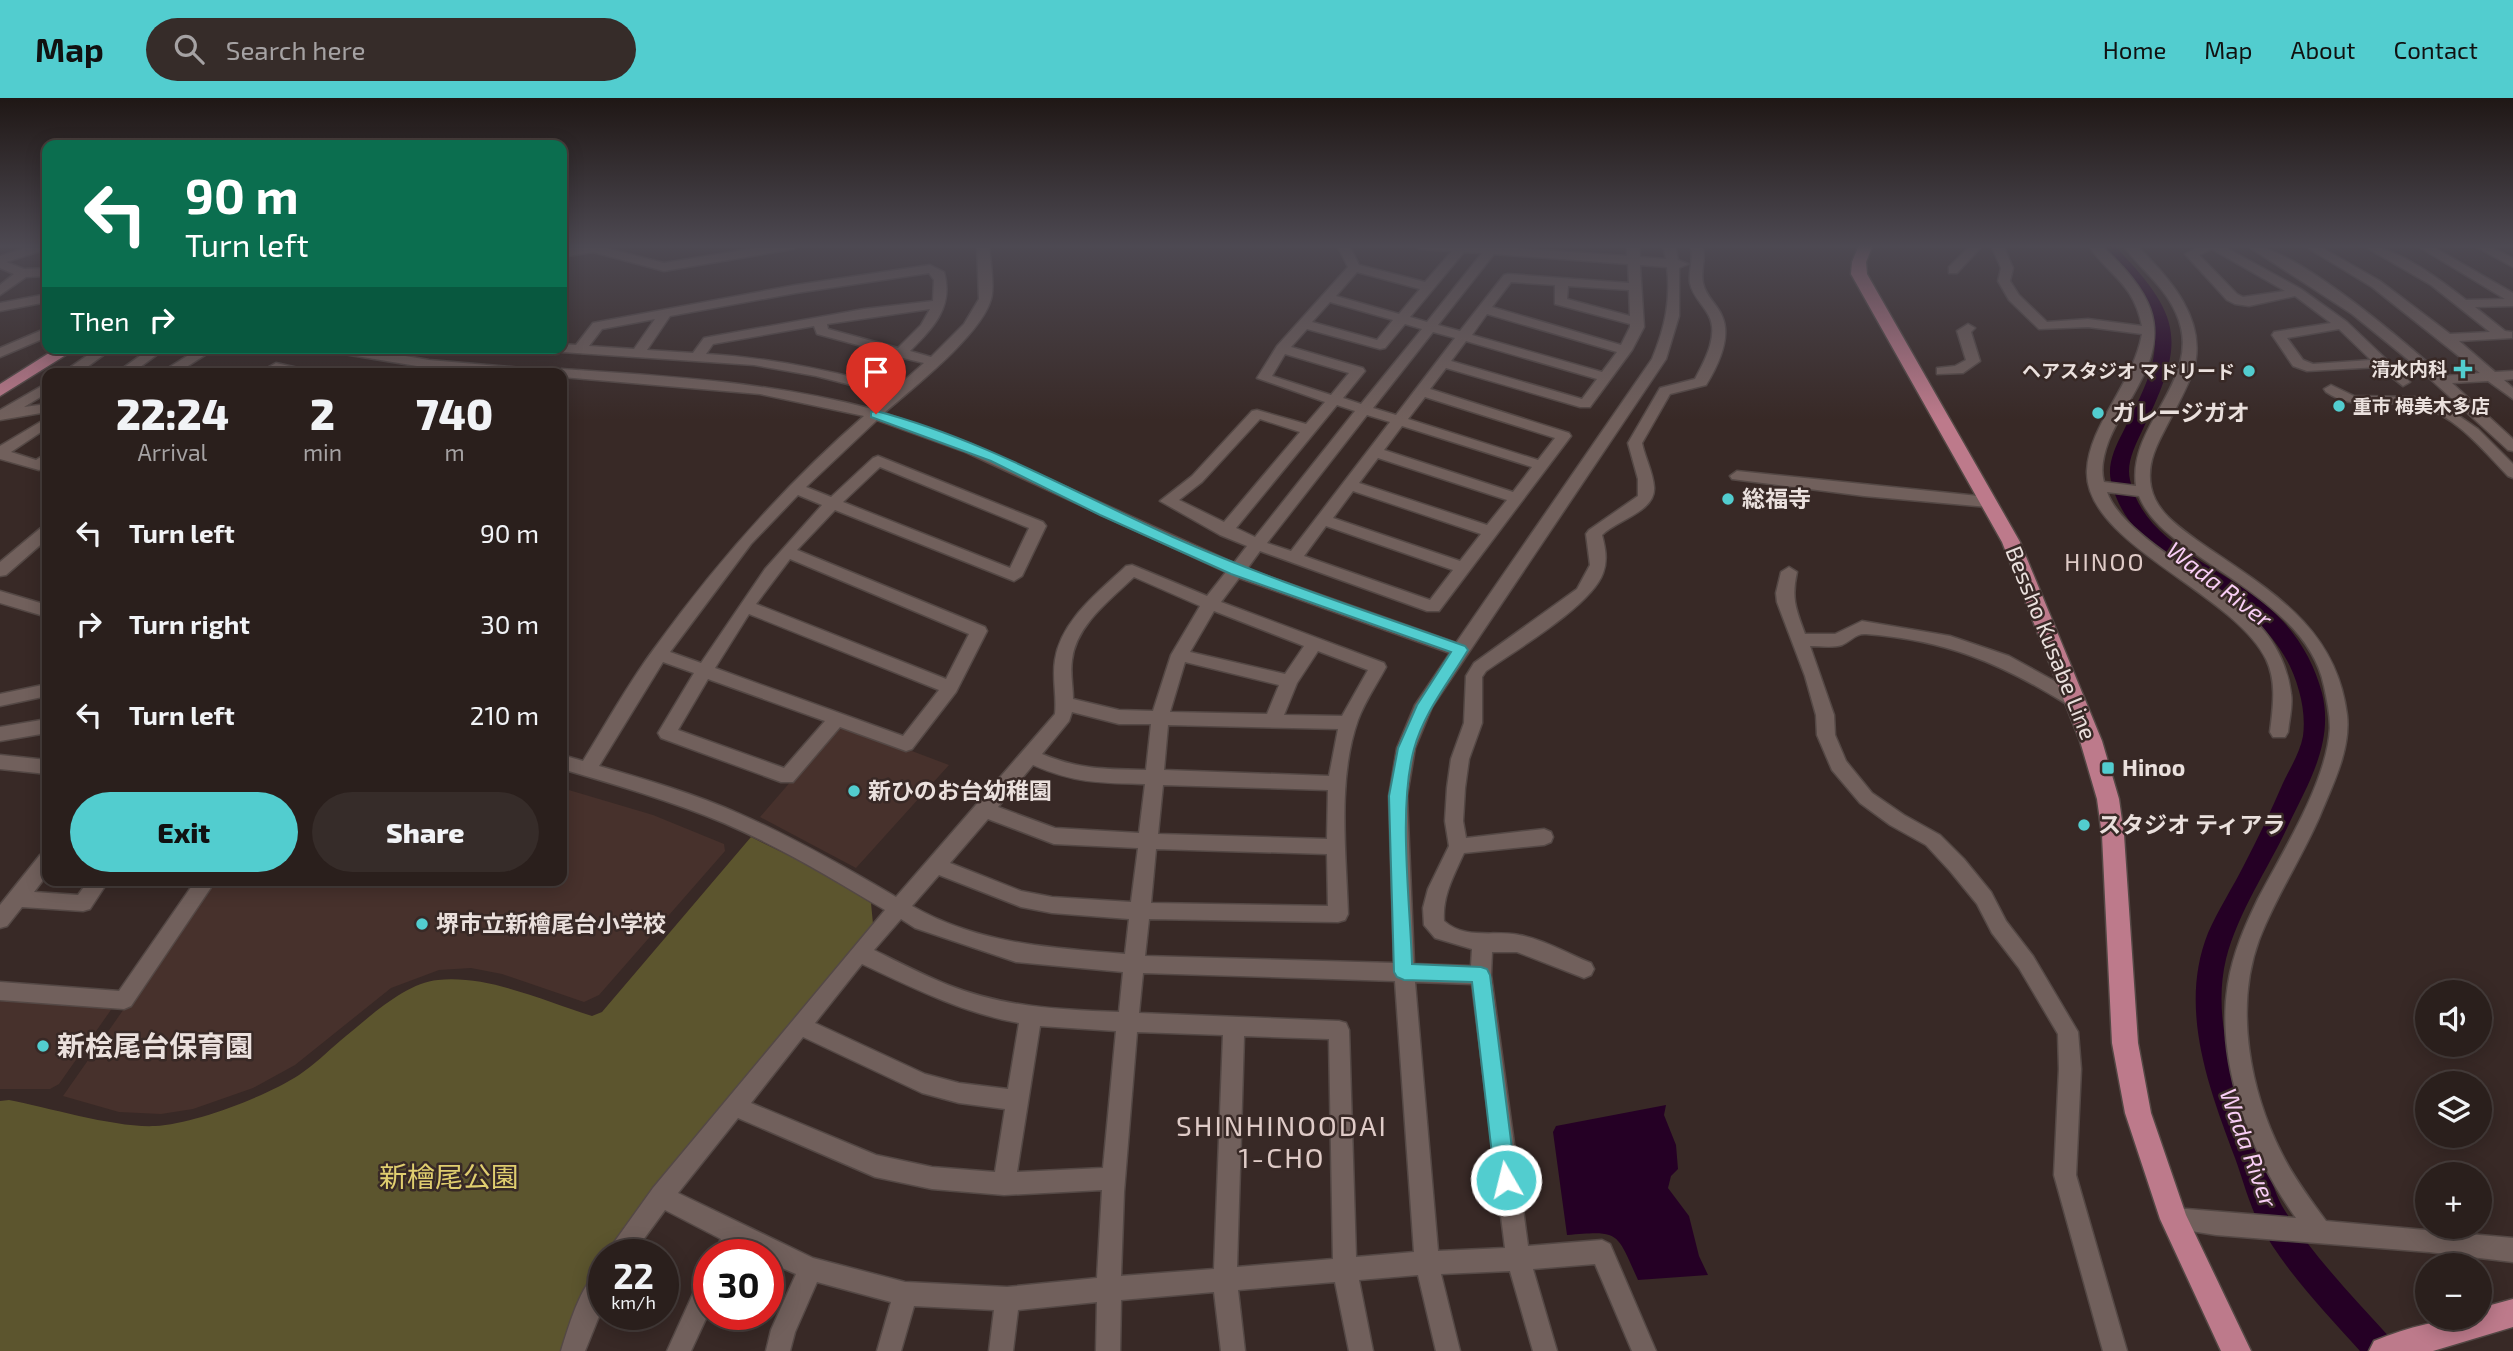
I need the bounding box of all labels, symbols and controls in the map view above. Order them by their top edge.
search box [146,18,636,81]
text: Map [35,29,104,69]
icon: search [170,30,208,68]
text: Search here [226,34,365,65]
text: Home [2103,35,2166,64]
text: Map [2204,35,2252,64]
text: About [2290,35,2356,64]
text: Contact [2394,35,2478,64]
text: 90 m [185,165,299,224]
icon: left [70,168,161,259]
text: Turn left [185,225,309,263]
icon: right [143,301,181,339]
text: Then [70,305,129,336]
pin [846,342,906,414]
icon: arrive [857,353,895,391]
place label: 清水内科 [2371,357,2447,380]
place label: ヘアスタジオ マドリード [2022,359,2235,382]
marker: 清水内科 [2453,359,2473,379]
marker: ヘアスタジオ マドリード [2241,363,2257,379]
text: 22:24 [116,388,229,438]
text: 2 [310,388,335,438]
text: 740 [416,388,493,438]
place label: 重市 栂美木多店 [2353,394,2490,417]
place label: ガレージガオ [2112,398,2250,426]
marker: 重市 栂美木多店 [2331,398,2347,414]
marker: ガレージガオ [2090,405,2106,421]
text: Arrival [137,438,207,466]
text: min [303,438,342,466]
text: m [444,438,465,466]
place label: 総福寺 [1742,484,1811,512]
marker: 総福寺 [1720,491,1736,507]
icon: left [70,514,108,552]
text: Turn left [129,517,235,548]
text: 90 m [480,517,539,548]
water label: Wada River [2161,535,2279,633]
street label: Bessho Kusabe Line [2000,542,2104,744]
district label: HINOO [2064,547,2146,576]
icon: right [70,605,108,643]
text: Turn right [129,608,250,639]
text: 30 m [480,608,539,639]
icon: left [70,696,108,734]
text: Turn left [129,699,235,730]
text: 210 m [470,699,539,730]
place label: Hinoo [2122,753,2185,781]
marker: Hinoo [2100,760,2116,776]
place label: 新ひのお台幼稚園 [868,776,1052,804]
marker: 新ひのお台幼稚園 [846,783,862,799]
button: Exit [70,792,298,872]
button: Share [312,792,539,872]
place label: スタジオ ティアラ [2098,810,2286,838]
marker: スタジオ ティアラ [2076,817,2092,833]
place label: 堺市立新檜尾台小学校 [436,909,666,937]
marker: 堺市立新檜尾台小学校 [414,916,430,932]
map controls [2415,980,2492,1330]
button: sound [2415,980,2492,1057]
place label: 新桧尾台保育園 [57,1028,253,1062]
marker: 新桧尾台保育園 [35,1038,51,1054]
button: layers [2415,1071,2492,1148]
water label: Wada River [2214,1084,2285,1211]
district label: SHINHINOODAI 1-CHO [1176,1108,1388,1174]
position arrow [1469,1143,1543,1217]
park label: 新檜尾公園 [379,1159,519,1193]
button: + [2415,1162,2492,1239]
speed limit sign: 30 [693,1239,784,1330]
button: − [2415,1253,2492,1330]
text: 22 [613,1254,654,1296]
text: km/h [611,1291,656,1313]

